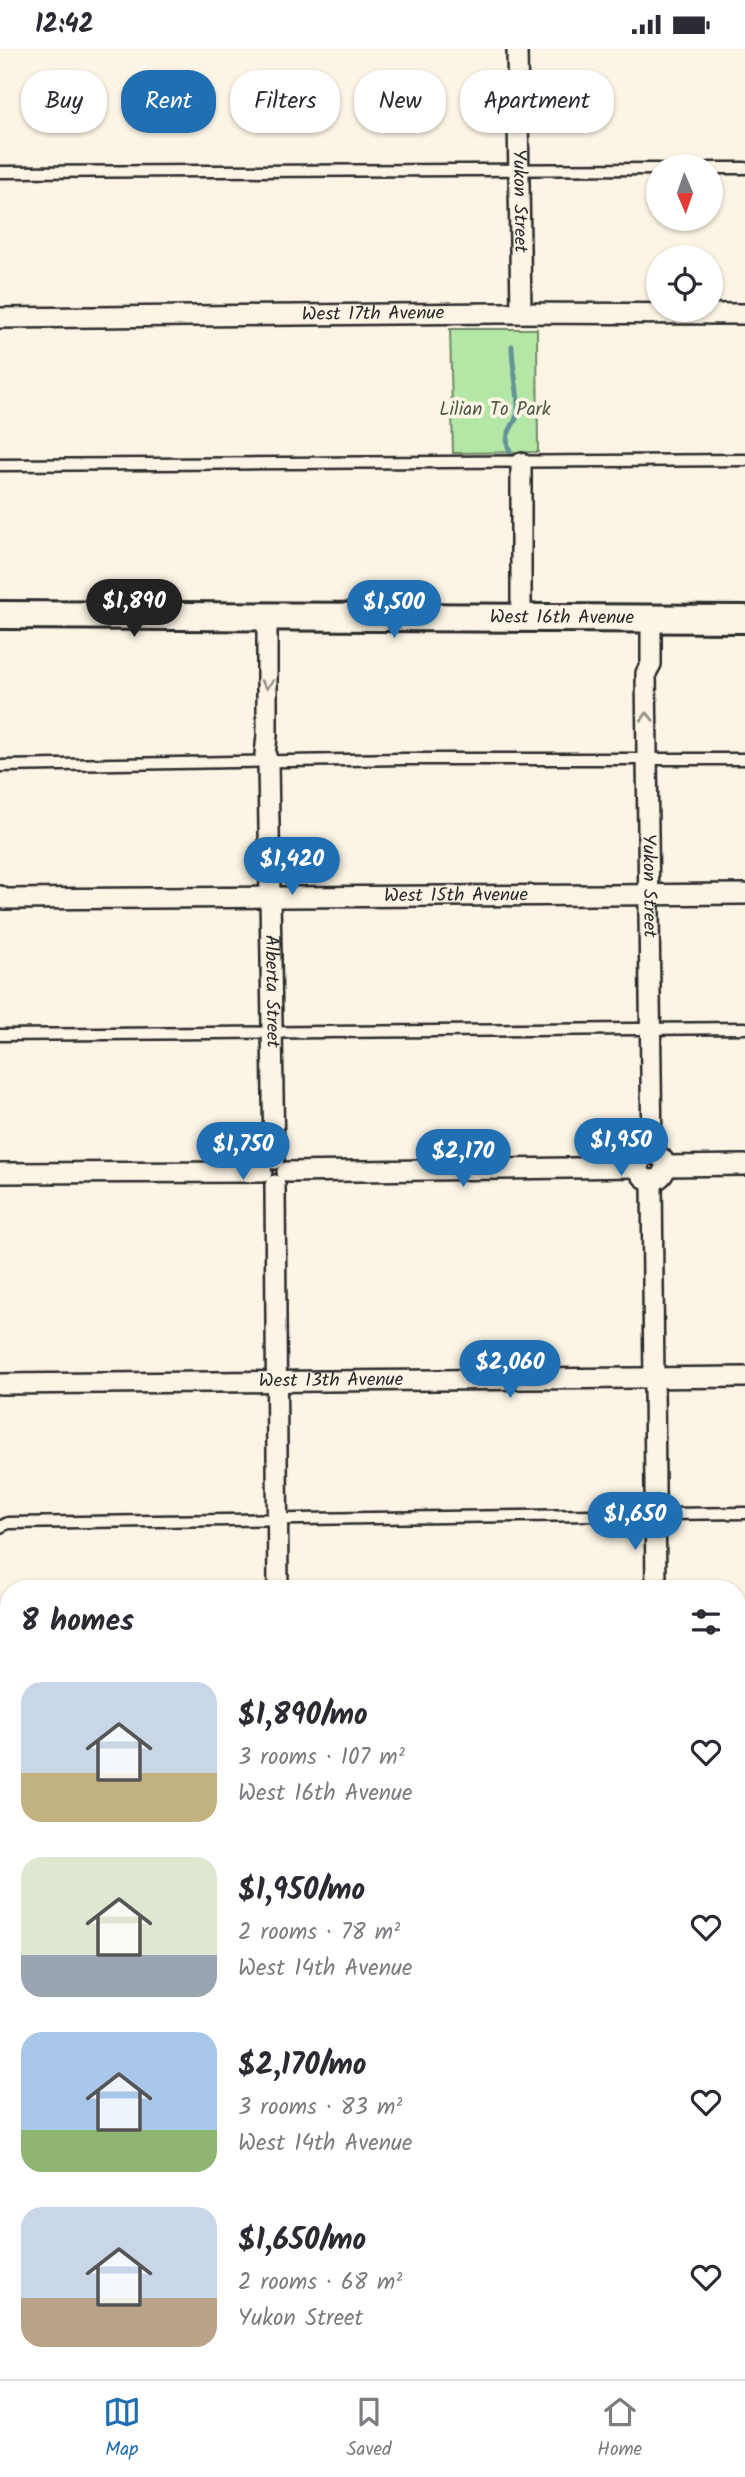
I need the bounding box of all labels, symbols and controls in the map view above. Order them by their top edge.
text: 12:42 [35,4,94,46]
chip: Buy [21,70,107,133]
chip: Rent [121,70,216,133]
chip: Filters [230,70,340,133]
chip: New [354,70,446,133]
chip: Apartment [460,70,614,133]
street label: Yukon Street [504,149,535,254]
north arrow [646,154,723,231]
map controls [646,154,723,322]
button: locate [646,245,723,322]
street label: West 17th Avenue [302,299,445,330]
park label: Lilian To Park [439,395,551,425]
pin: $1,890 [77,579,191,639]
pin: $1,500 [337,581,451,640]
text: $1,890 [102,584,166,620]
text: $1,500 [363,585,425,621]
street label: West 16th Avenue [490,603,635,633]
one-way arrow [259,680,275,690]
one-way arrow [639,711,654,722]
street label: Yukon Street [633,834,664,938]
pin: $1,420 [235,837,349,897]
text: $1,420 [260,842,324,878]
street label: West 15th Avenue [384,880,528,911]
street label: Alberta Street [256,934,287,1049]
pin: $1,950 [564,1119,678,1178]
pin: $1,750 [186,1123,300,1182]
text: $1,950 [590,1123,652,1159]
text: $1,750 [213,1127,273,1163]
pin: $2,170 [406,1129,520,1189]
text: $2,170 [432,1134,494,1170]
pin: $2,060 [453,1341,567,1400]
text: $2,060 [475,1345,545,1381]
street label: West 13th Avenue [259,1365,404,1397]
pin: $1,650 [578,1493,692,1552]
text: $1,650 [604,1497,666,1533]
text: 8 homes [21,1598,134,1646]
icon: filters [687,1603,725,1641]
text: $1,890/mo [238,1692,368,1740]
icon: home [77,1710,161,1794]
icon: heart [687,1733,725,1771]
text: 3 rooms · 107 m² [238,1740,405,1776]
text: West 16th Avenue [238,1776,412,1812]
text: $1,950/mo [238,1867,365,1915]
icon: home [77,1885,161,1969]
icon: heart [687,1908,725,1946]
text: 2 rooms · 78 m² [238,1915,400,1951]
text: West 14th Avenue [238,1951,412,1987]
text: $2,170/mo [238,2042,366,2090]
icon: home [77,2060,161,2144]
icon: heart [687,2083,725,2121]
text: 3 rooms · 83 m² [238,2090,402,2126]
text: West 14th Avenue [238,2126,412,2162]
text: $1,650/mo [238,2217,366,2265]
icon: home [77,2235,161,2319]
icon: heart [687,2258,725,2296]
text: 2 rooms · 68 m² [238,2265,402,2301]
text: Yukon Street [238,2301,363,2337]
tab: Map [103,2393,141,2465]
tab: Saved [346,2393,392,2465]
tab: Home [597,2393,642,2465]

